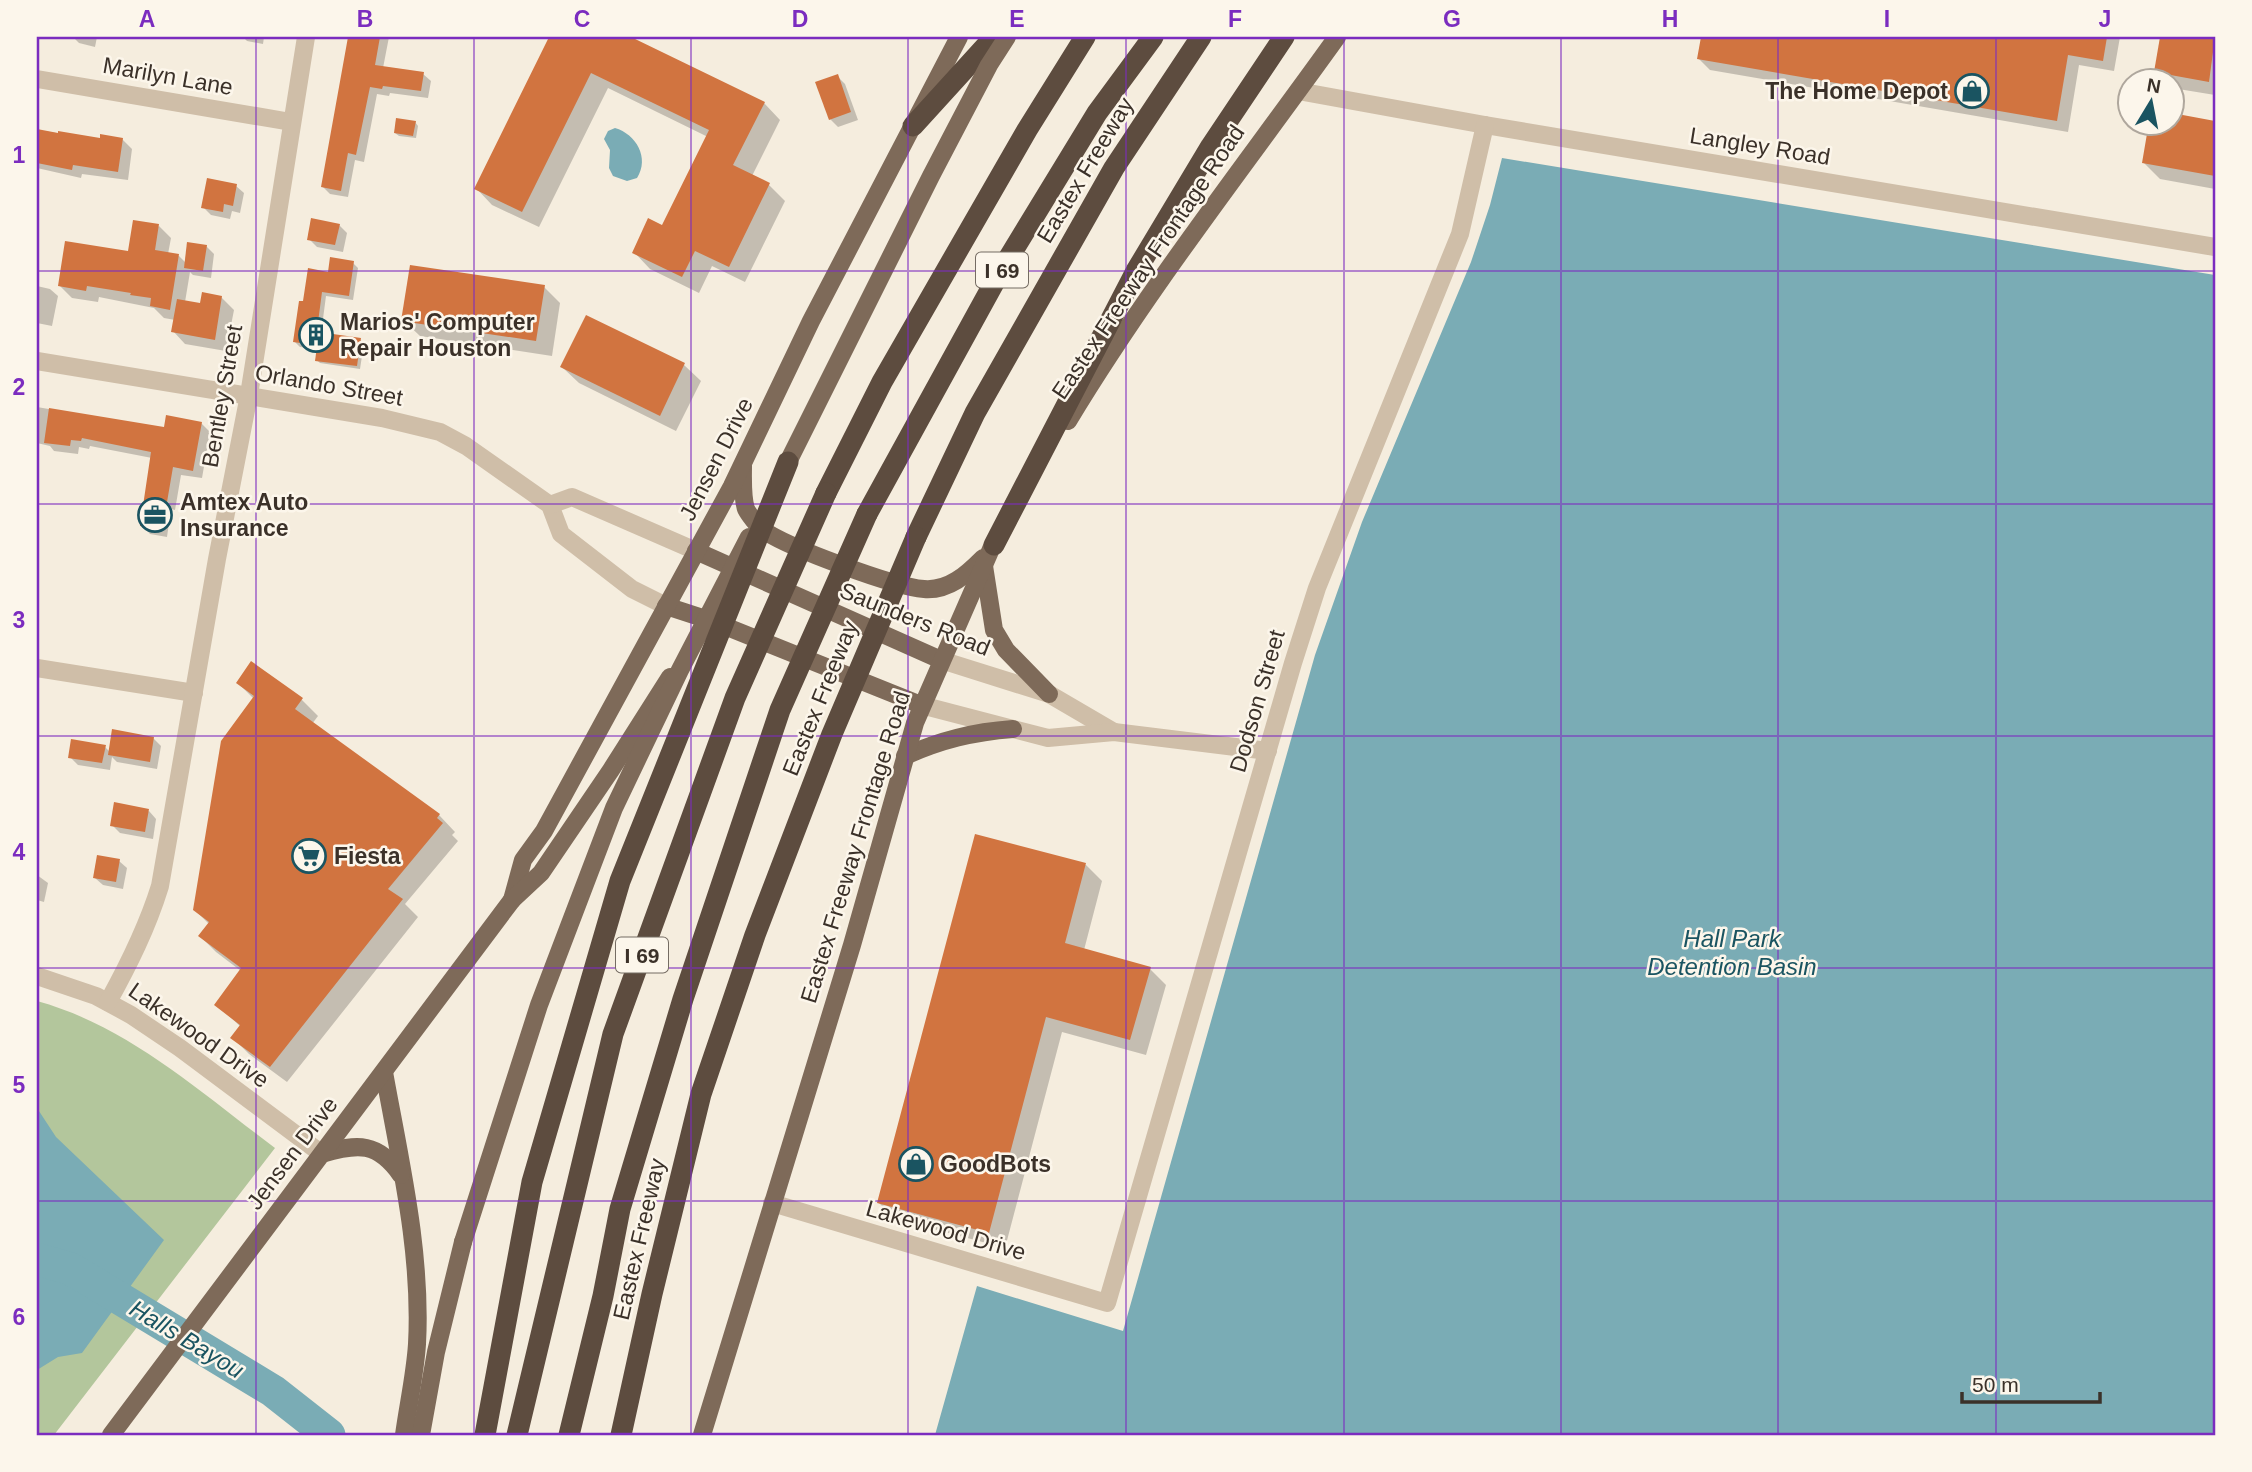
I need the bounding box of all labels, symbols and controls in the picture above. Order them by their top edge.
text: A [139,6,155,32]
text: B [357,6,373,32]
text: C [574,6,590,32]
text: D [792,6,808,32]
text: E [1009,6,1025,32]
text: F [1228,6,1242,32]
text: G [1443,6,1461,32]
text: H [1662,6,1678,32]
text: I [1884,6,1890,32]
text: J [2099,6,2111,32]
street label: Marilyn Lane [101,52,235,100]
north arrow [2116,66,2186,136]
shop icon: The Home Depot [1953,72,1991,110]
text: N [2145,74,2162,97]
place label: The Home Depot [1765,78,1948,104]
street label: Eastex Freeway [1031,92,1139,247]
street label: Eastex Freeway Frontage Road [1046,120,1250,404]
street label: Langley Road [1688,122,1832,170]
text: 1 [13,142,26,168]
road number: I 69 [976,252,1028,288]
place label: Marios' Computer Repair Houston [340,309,535,361]
building icon: Marios' Computer Repair Houston [297,316,335,354]
street label: Bentley Street [197,322,247,469]
street label: Orlando Street [253,359,406,411]
text: 2 [13,374,25,400]
street label: Jensen Drive [674,393,758,525]
place label: Amtex Auto Insurance [180,489,308,541]
office icon: Amtex Auto Insurance [136,496,174,534]
street label: Saunders Road [836,577,994,661]
text: 3 [13,607,25,633]
street label: Eastex Freeway [777,616,863,779]
street label: Dodson Street [1224,626,1290,775]
street label: Eastex Freeway Frontage Road [795,688,915,1006]
supermarket icon: Fiesta [290,837,328,875]
text: 4 [13,839,26,865]
place label: Fiesta [334,843,401,869]
water label: Hall Park Detention Basin [1647,925,1817,980]
road number: I 69 [616,937,668,972]
street label: Lakewood Drive [124,977,274,1093]
text: 5 [13,1072,26,1098]
street label: Jensen Drive [241,1092,343,1214]
shop icon: GoodBots [897,1145,935,1183]
place label: GoodBots [940,1151,1051,1177]
street label: Eastex Freeway [608,1155,670,1322]
street label: Lakewood Drive [863,1195,1029,1265]
water label: Halls Bayou [125,1294,249,1384]
text: 6 [13,1304,25,1330]
scale bar [1962,1360,2100,1404]
text: 50 m [1972,1373,2019,1396]

